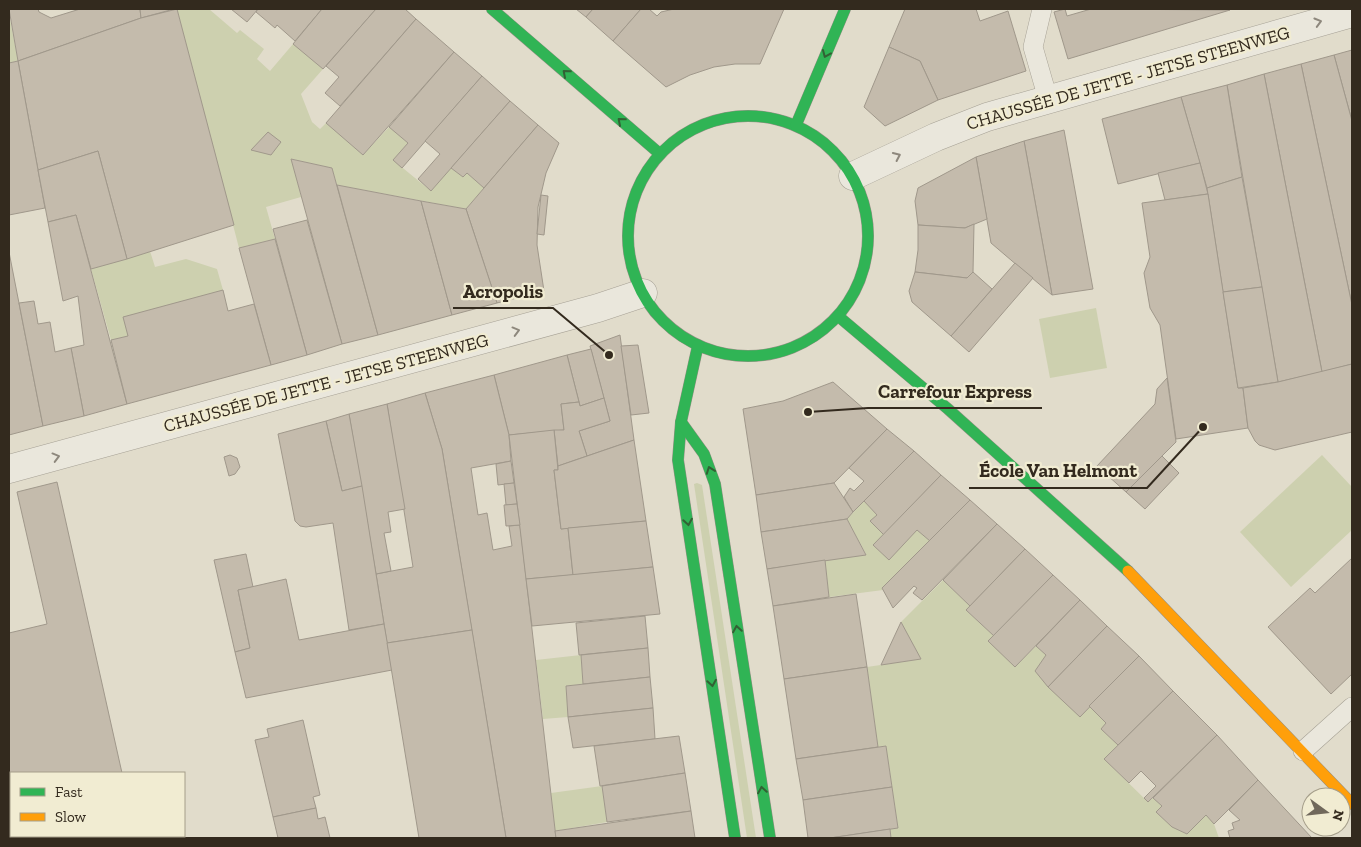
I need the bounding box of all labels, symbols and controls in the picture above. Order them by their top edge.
one-way arrow [1314,18,1322,28]
street label: CHAUSSÉE DE JETTE - JETSE STEENWEG [964,21,1292,135]
one-way arrow [821,49,832,58]
one-way arrow [563,70,572,79]
one-way arrow [618,118,627,127]
one-way arrow [892,151,901,162]
callout: Acropolis [453,274,553,308]
text: Acropolis [463,280,544,303]
one-way arrow [512,326,520,336]
street label: CHAUSSÉE DE JETTE - JETSE STEENWEG [161,329,491,437]
callout: Carrefour Express [868,374,1042,408]
text: Carrefour Express [878,380,1032,403]
one-way arrow [51,452,59,462]
callout: École Van Helmont [969,454,1147,488]
text: École Van Helmont [979,459,1137,482]
one-way arrow [706,466,716,474]
one-way arrow [682,518,692,527]
one-way arrow [733,625,743,634]
one-way arrow [706,679,717,687]
legend [10,772,185,837]
text: Fast [55,783,83,801]
one-way arrow [758,786,768,794]
north arrow [1301,787,1351,837]
text: Slow [55,808,87,826]
text: N [1328,808,1348,823]

